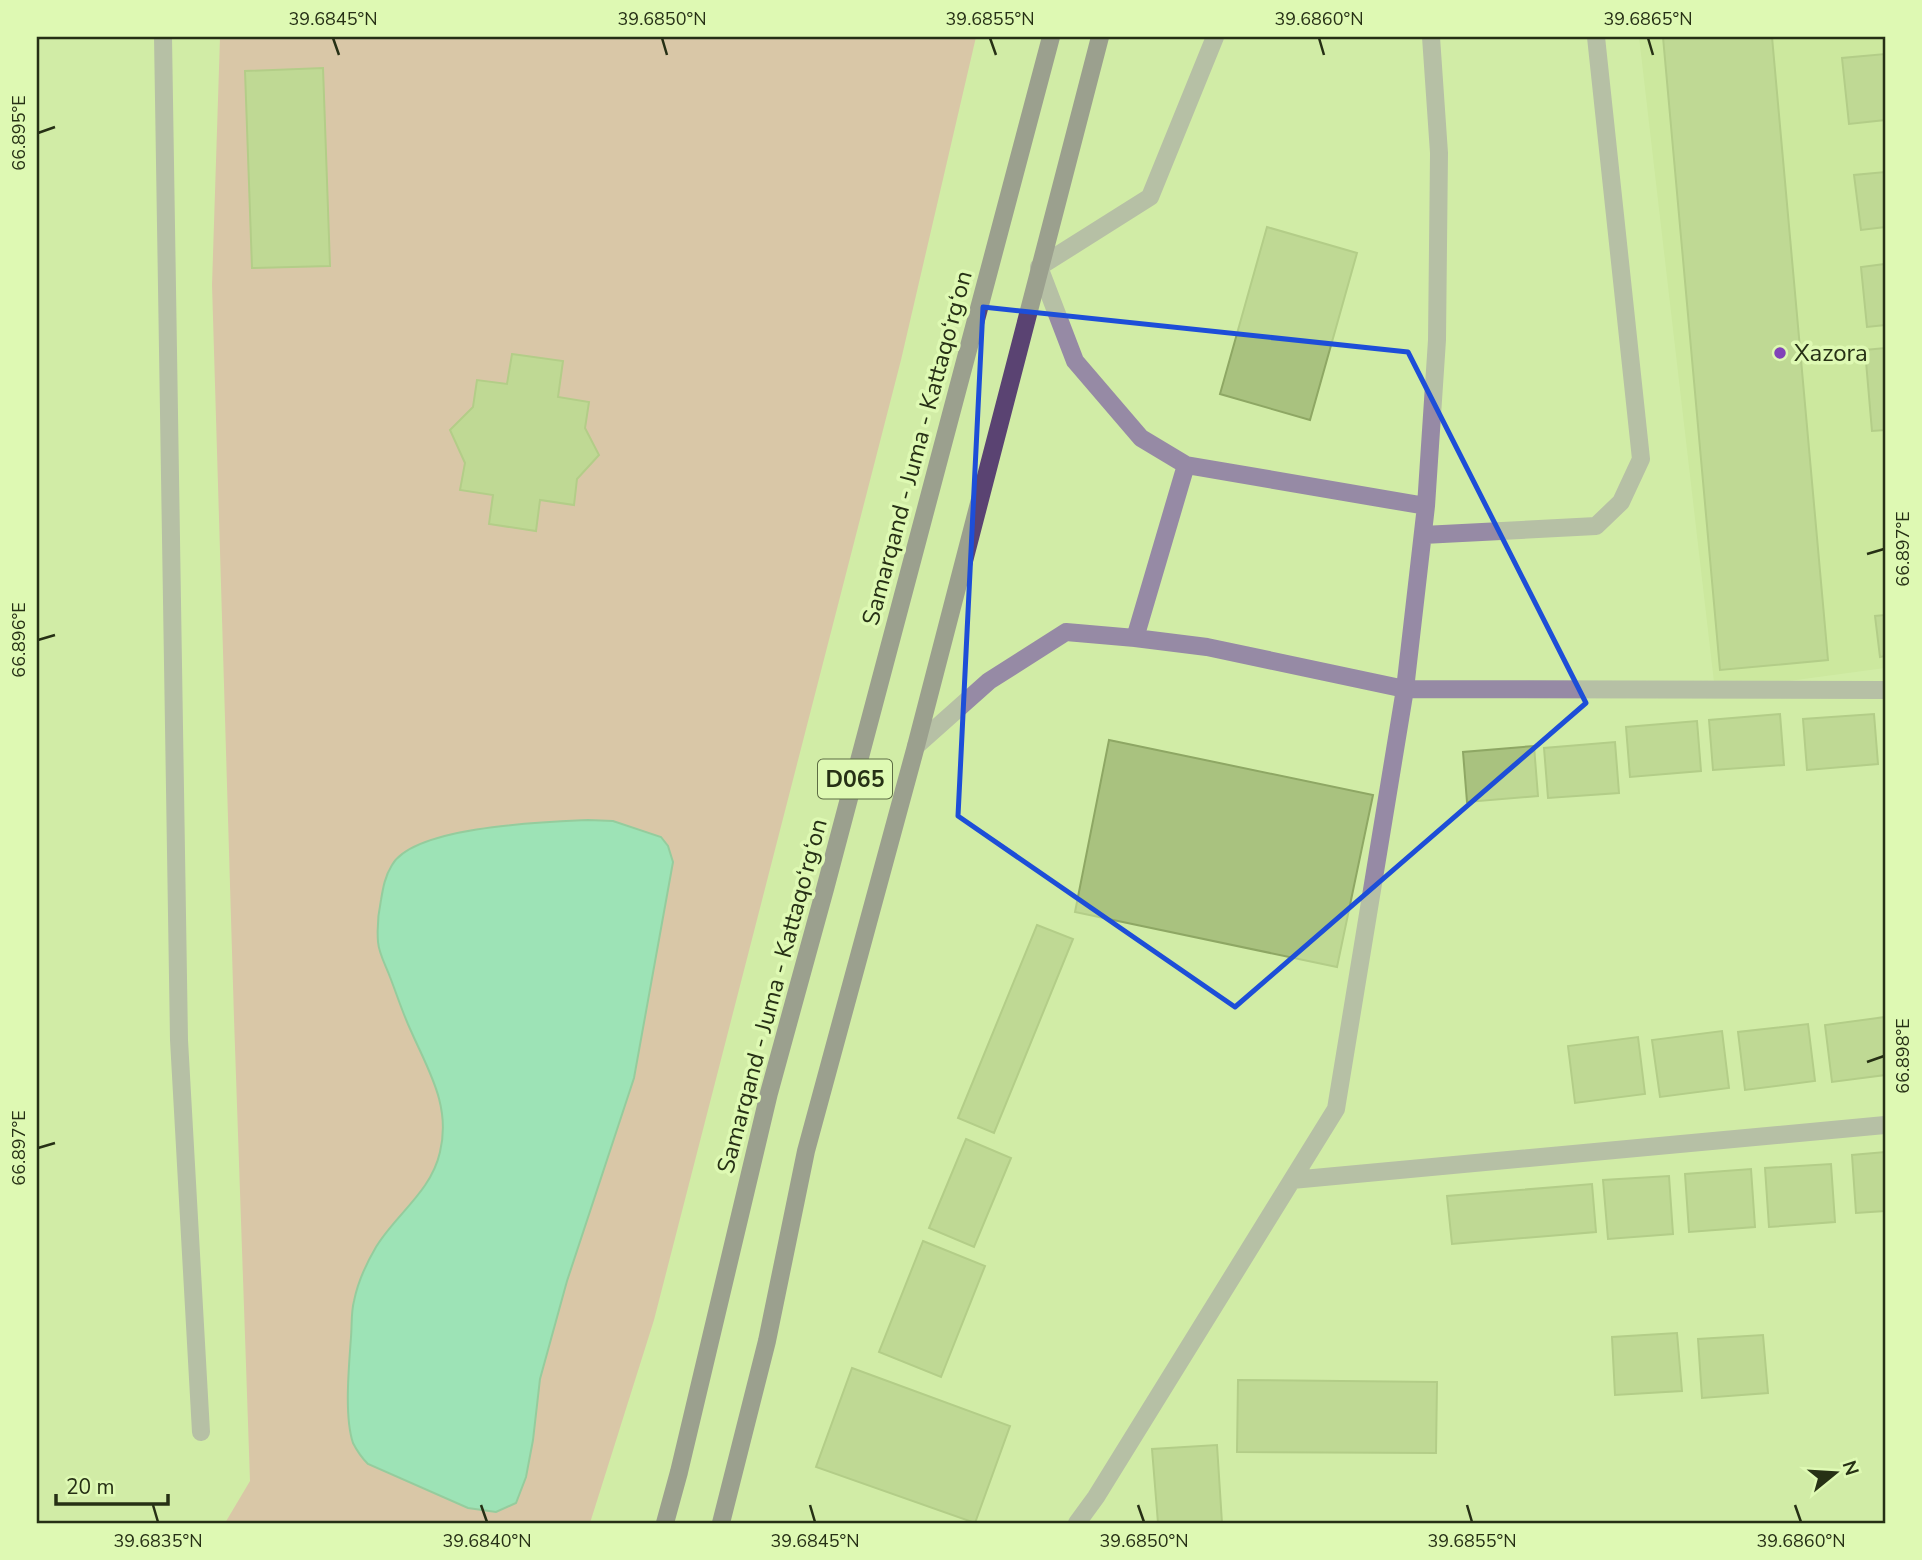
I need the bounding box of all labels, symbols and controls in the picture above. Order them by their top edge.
text: 39.6845°N [289,7,377,31]
text: 39.6850°N [618,7,706,31]
text: 39.6855°N [946,7,1034,31]
text: 39.6860°N [1275,7,1363,31]
text: 39.6865°N [1604,7,1692,31]
text: 66.895°E [7,95,31,171]
street label: Samarqand - Juma - Kattaqo‘rg‘on [854,267,980,629]
place label: Xazora [1794,337,1868,369]
marker: Xazora [1772,345,1788,361]
text: 66.897°E [1891,511,1915,587]
text: 66.896°E [7,602,31,678]
road number: D065 [818,760,892,799]
street label: Samarqand - Juma - Kattaqo‘rg‘on [709,815,835,1177]
text: 66.898°E [1891,1018,1915,1094]
text: 66.897°E [7,1110,31,1186]
north arrow [1800,1438,1870,1508]
text: N [1836,1457,1865,1479]
scale bar [56,1462,168,1506]
text: 20 m [66,1473,115,1501]
text: 39.6835°N [114,1529,202,1553]
text: 39.6840°N [443,1529,531,1553]
text: 39.6845°N [771,1529,859,1553]
text: 39.6850°N [1100,1529,1188,1553]
text: 39.6855°N [1428,1529,1516,1553]
text: 39.6860°N [1757,1529,1845,1553]

